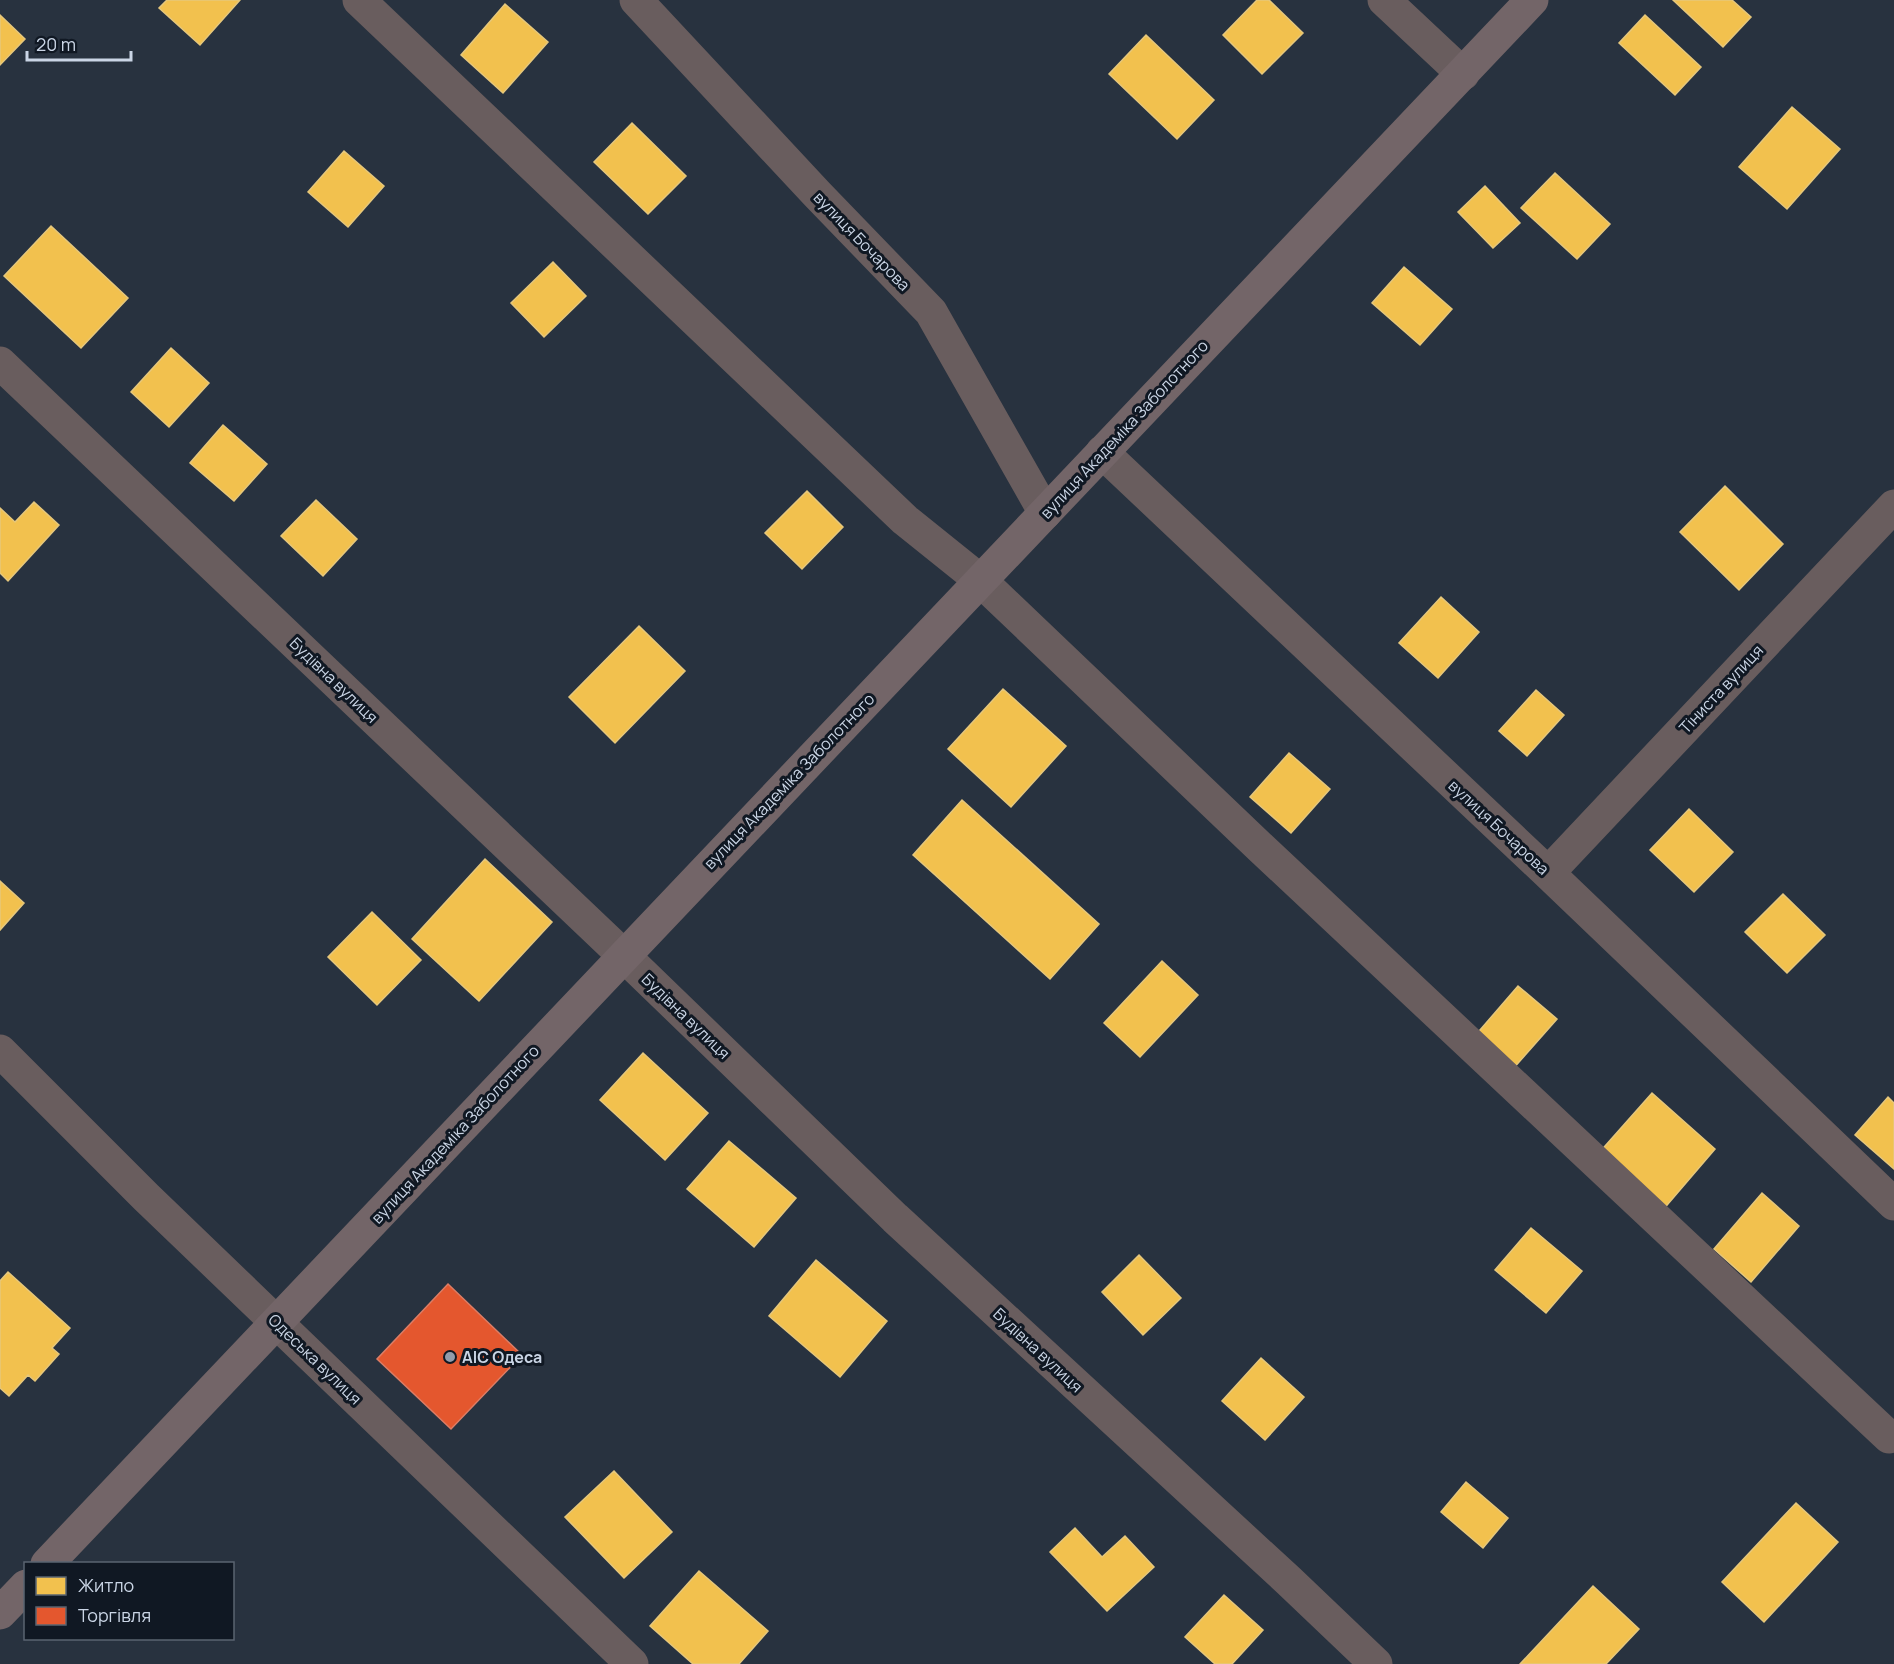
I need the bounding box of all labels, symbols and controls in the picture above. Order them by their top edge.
scale bar [27,24,130,62]
text: 20 m [36,32,76,56]
street label: вулиця Бочарова [809,187,915,295]
street label: вулиця Академіка Заболотного [1035,335,1213,523]
street label: Будівна вулиця [285,632,383,728]
street label: Тіниста вулиця [1674,640,1768,738]
street label: вулиця Академіка Заболотного [699,688,879,874]
street label: вулиця Бочарова [1444,775,1554,879]
street label: Будівна вулиця [637,968,735,1064]
street label: вулиця Академіка Заболотного [366,1040,544,1228]
street label: Будівна вулиця [988,1303,1088,1397]
street label: Одеська вулиця [264,1309,366,1409]
place label: АІС Одеса [462,1346,542,1368]
marker: АІС Одеса [443,1350,457,1364]
legend [24,1562,234,1640]
text: Житло [78,1573,134,1597]
text: Торгівля [78,1603,151,1627]

